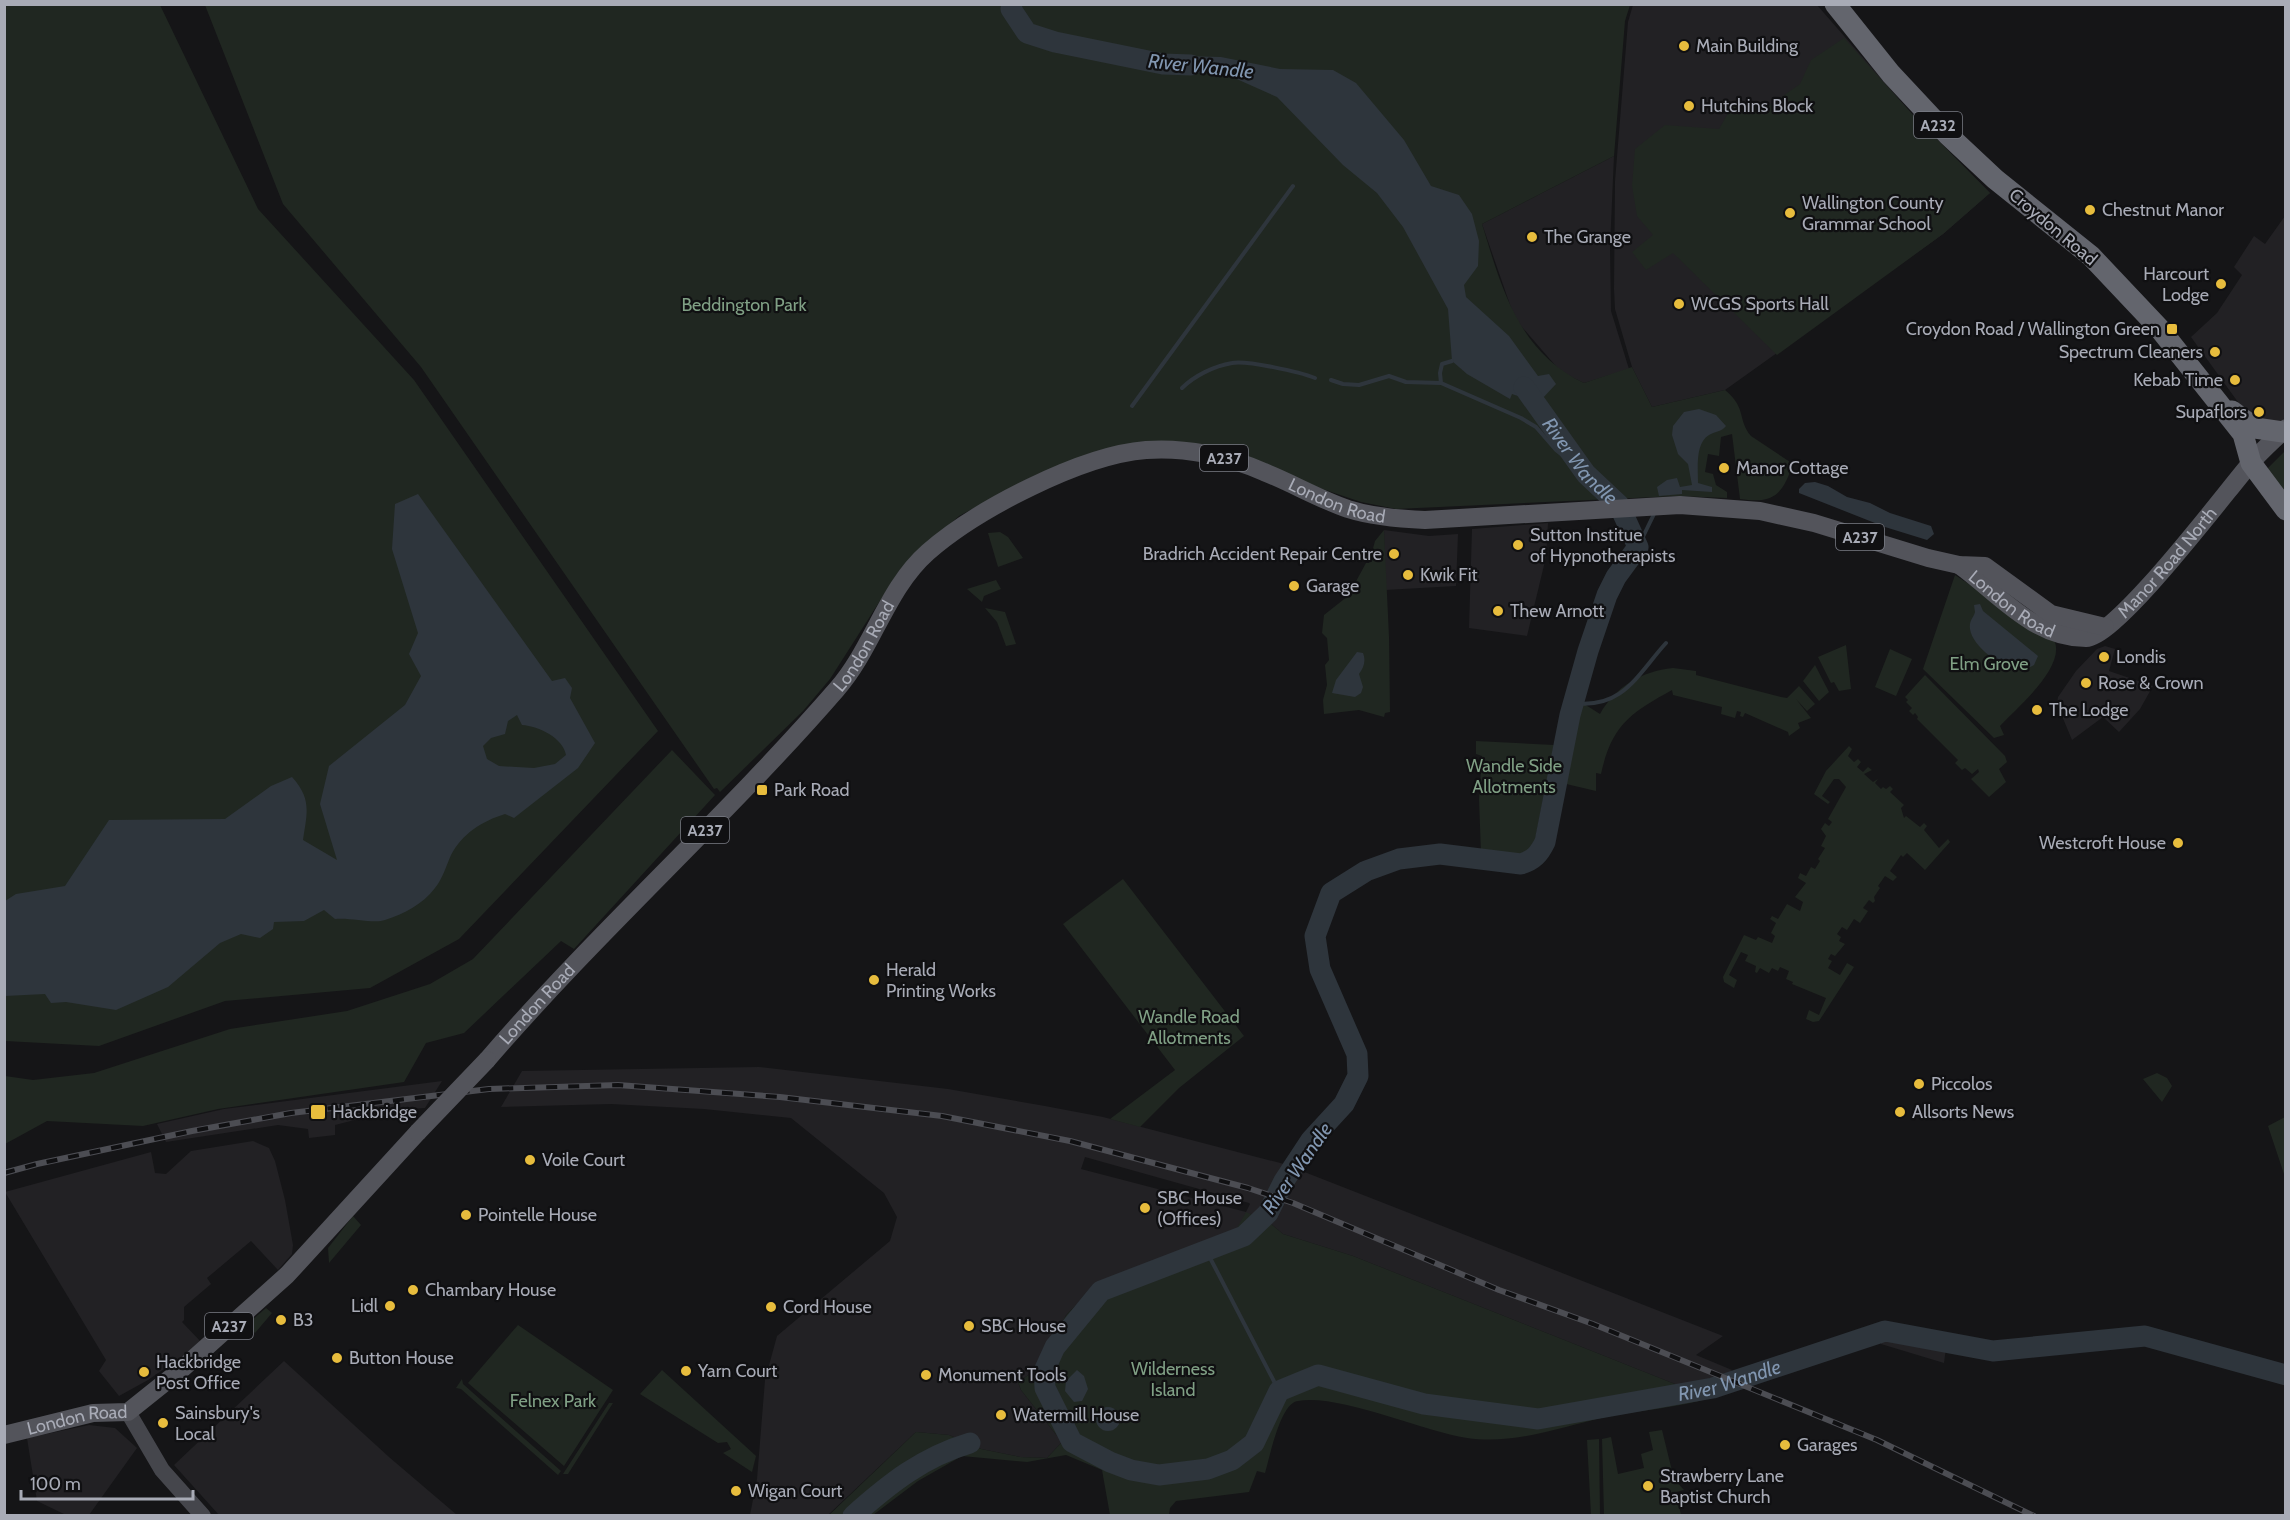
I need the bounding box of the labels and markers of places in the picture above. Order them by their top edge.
place label: Main Building [1696,35,1799,57]
marker: Main Building [1677,39,1691,53]
place label: Hutchins Block [1701,95,1814,117]
marker: Hutchins Block [1682,99,1696,113]
place label: Wallington County Grammar School [1802,192,1944,235]
place label: Chestnut Manor [2102,199,2224,221]
marker: Chestnut Manor [2083,203,2097,217]
marker: Wallington County Grammar School [1783,206,1797,220]
place label: The Grange [1544,226,1631,248]
marker: The Grange [1525,230,1539,244]
place label: Harcourt Lodge [2143,263,2209,306]
marker: Harcourt Lodge [2214,277,2228,291]
place label: WCGS Sports Hall [1691,293,1829,315]
marker: WCGS Sports Hall [1672,297,1686,311]
place label: Croydon Road / Wallington Green [1906,318,2160,340]
marker: Croydon Road / Wallington Green [2165,322,2179,336]
place label: Spectrum Cleaners [2059,341,2203,363]
marker: Spectrum Cleaners [2208,345,2222,359]
place label: Kebab Time [2133,369,2223,391]
marker: Kebab Time [2228,373,2242,387]
place label: Supaflors [2175,401,2247,423]
marker: Supaflors [2252,405,2266,419]
place label: Manor Cottage [1736,457,1848,479]
marker: Manor Cottage [1717,461,1731,475]
place label: Sutton Institue of Hypnotherapists [1530,524,1675,567]
marker: Sutton Institue of Hypnotherapists [1511,538,1525,552]
place label: Bradrich Accident Repair Centre [1143,543,1382,565]
marker: Bradrich Accident Repair Centre [1387,547,1401,561]
place label: Kwik Fit [1420,564,1478,586]
marker: Kwik Fit [1401,568,1415,582]
place label: Garage [1306,575,1359,597]
marker: Garage [1287,579,1301,593]
place label: Thew Arnott [1510,600,1604,622]
marker: Thew Arnott [1491,604,1505,618]
place label: Londis [2116,646,2166,668]
marker: Londis [2097,650,2111,664]
place label: Rose & Crown [2098,672,2204,694]
marker: Rose & Crown [2079,676,2093,690]
place label: The Lodge [2049,699,2128,721]
marker: The Lodge [2030,703,2044,717]
place label: Park Road [774,779,850,801]
marker: Park Road [755,783,769,797]
place label: Westcroft House [2039,832,2166,854]
marker: Westcroft House [2171,836,2185,850]
place label: Herald Printing Works [886,959,996,1002]
marker: Herald Printing Works [867,973,881,987]
place label: Piccolos [1931,1073,1993,1095]
marker: Piccolos [1912,1077,1926,1091]
place label: Hackbridge [332,1101,417,1123]
place label: Allsorts News [1912,1101,2014,1123]
marker: Hackbridge [309,1103,327,1121]
marker: Allsorts News [1893,1105,1907,1119]
place label: Voile Court [542,1149,625,1171]
marker: Voile Court [523,1153,537,1167]
place label: SBC House (Offices) [1157,1187,1242,1230]
marker: SBC House (Offices) [1138,1201,1152,1215]
place label: Pointelle House [478,1204,597,1226]
marker: Pointelle House [459,1208,473,1222]
place label: Chambary House [425,1279,556,1301]
marker: Chambary House [406,1283,420,1297]
place label: Lidl [351,1295,379,1317]
place label: Cord House [783,1296,872,1318]
marker: Lidl [383,1299,397,1313]
marker: Cord House [764,1300,778,1314]
place label: B3 [293,1309,313,1331]
marker: B3 [274,1313,288,1327]
place label: SBC House [981,1315,1066,1337]
marker: SBC House [962,1319,976,1333]
place label: Button House [349,1347,454,1369]
place label: Hackbridge Post Office [156,1351,241,1394]
marker: Button House [330,1351,344,1365]
place label: Yarn Court [697,1360,777,1382]
marker: Yarn Court [679,1364,693,1378]
place label: Monument Tools [938,1364,1067,1386]
marker: Hackbridge Post Office [137,1365,151,1379]
marker: Monument Tools [919,1368,933,1382]
place label: Sainsbury's Local [175,1402,260,1445]
place label: Watermill House [1013,1404,1139,1426]
marker: Watermill House [994,1408,1008,1422]
marker: Sainsbury's Local [156,1416,170,1430]
place label: Garages [1797,1434,1858,1456]
marker: Garages [1778,1438,1792,1452]
place label: Strawberry Lane Baptist Church [1660,1465,1784,1508]
marker: Strawberry Lane Baptist Church [1641,1479,1655,1493]
place label: Wigan Court [748,1480,842,1502]
marker: Wigan Court [729,1484,743,1498]

